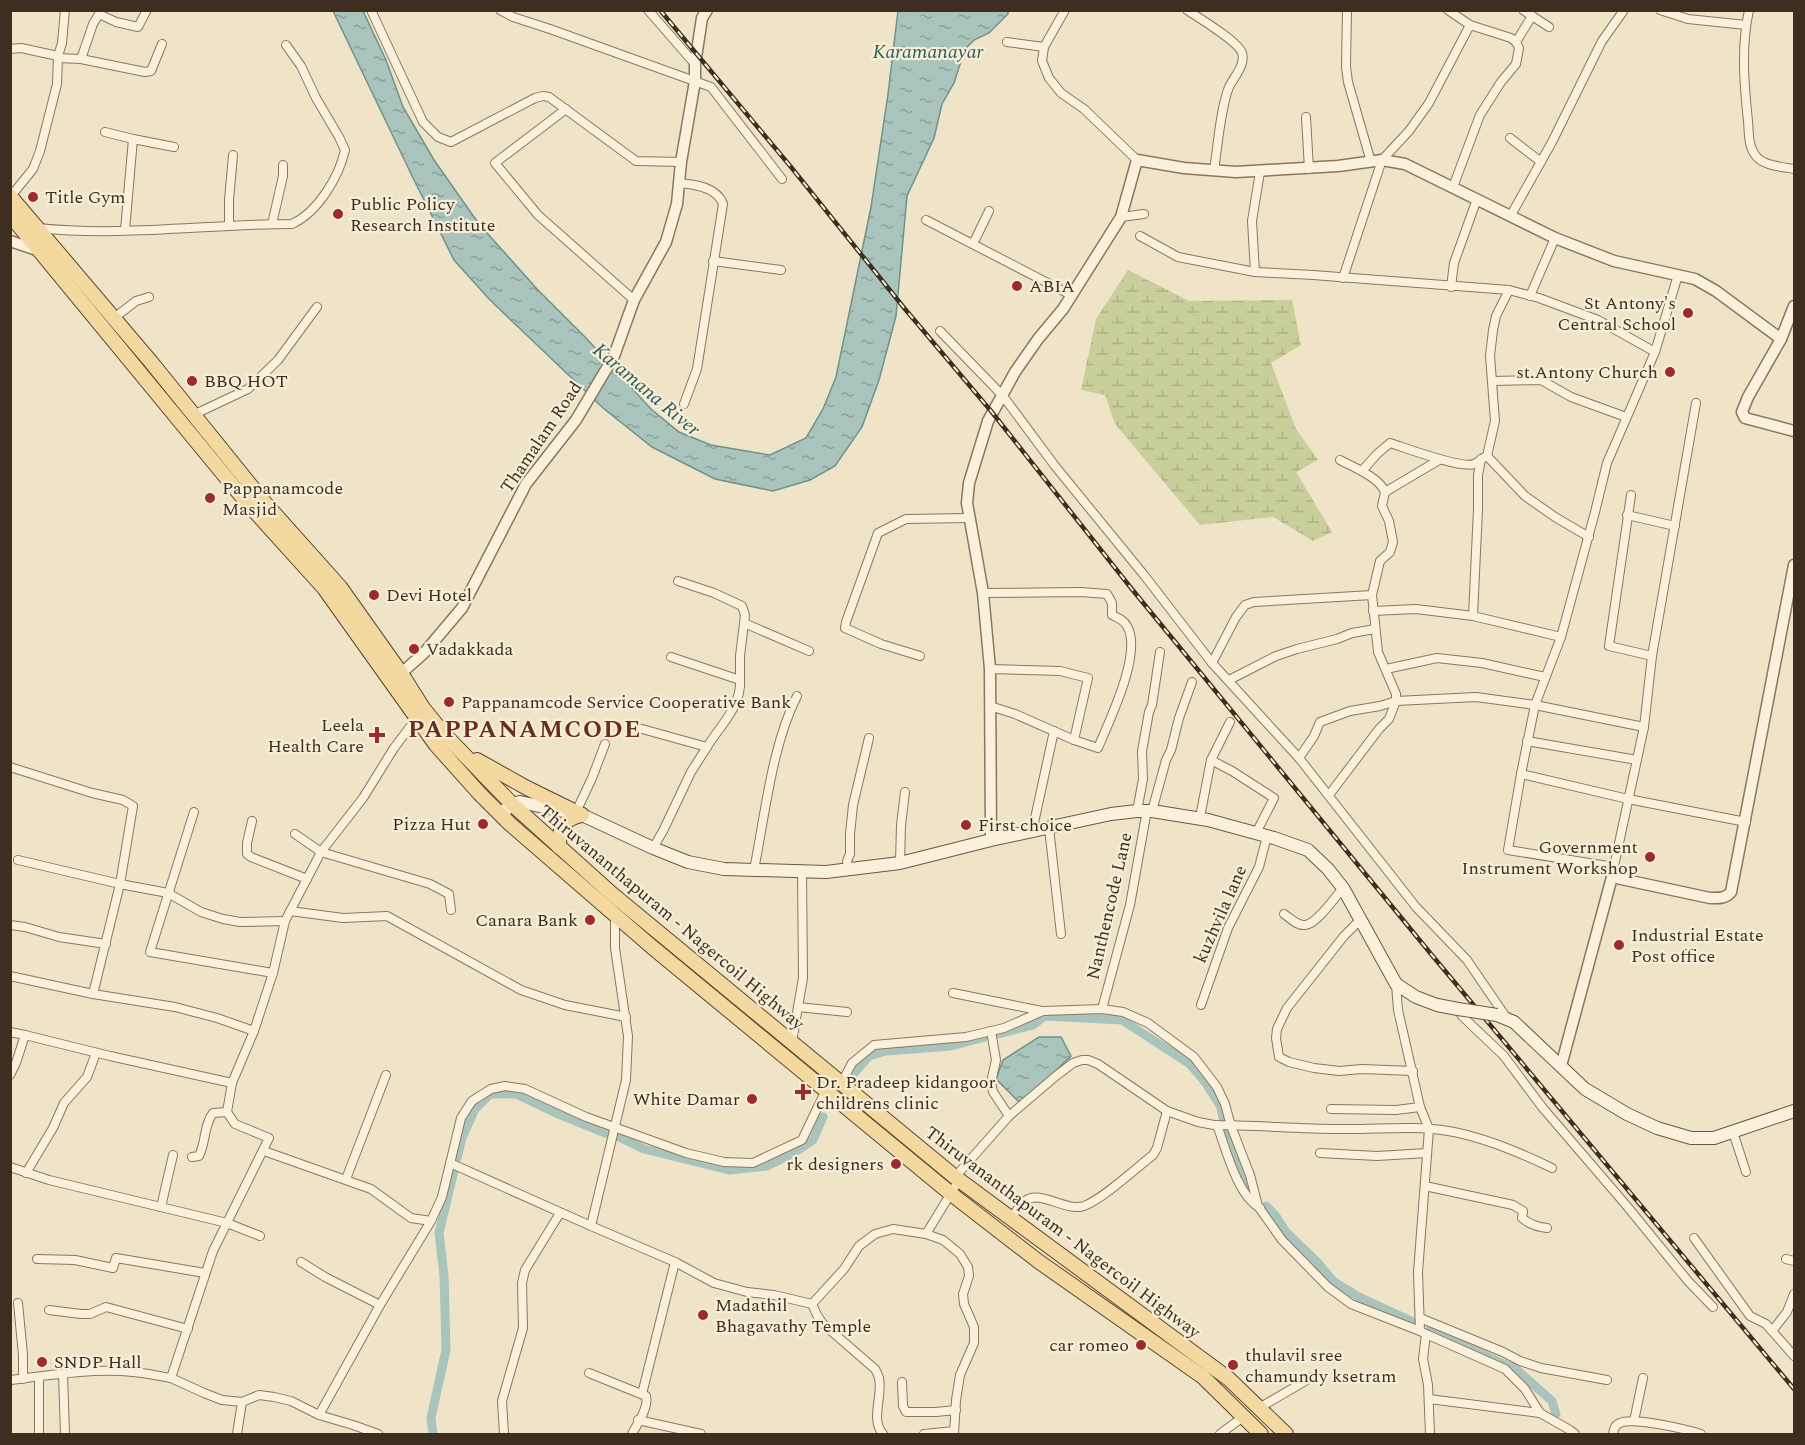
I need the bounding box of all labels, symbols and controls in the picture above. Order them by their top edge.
water label: Karamanayar [873,37,985,67]
place label: Title Gym [45,184,126,211]
marker: Title Gym [26,190,40,204]
place label: Public Policy Research Institute [350,191,495,239]
marker: Public Policy Research Institute [331,207,345,221]
place label: ABIA [1029,273,1075,300]
marker: ABIA [1010,279,1024,293]
place label: St Antony's Central School [1558,290,1676,338]
marker: St Antony's Central School [1681,306,1695,320]
water label: Karamana River [586,336,708,445]
place label: st.Antony Church [1516,359,1658,386]
marker: st.Antony Church [1663,365,1677,379]
place label: BBQ HOT [204,368,288,395]
marker: BBQ HOT [185,374,199,388]
street label: Thamalam Road [494,376,589,499]
place label: Pappanamcode Masjid [222,475,343,523]
marker: Pappanamcode Masjid [203,491,217,505]
place label: Devi Hotel [386,582,472,609]
marker: Devi Hotel [367,588,381,602]
place label: Vadakkada [426,636,513,663]
marker: Vadakkada [407,642,421,656]
place label: Pappanamcode Service Cooperative Bank [461,689,791,716]
marker: Pappanamcode Service Cooperative Bank [442,695,456,709]
place label: Leela Health Care [268,712,364,760]
district label: PAPPANAMCODE [408,712,642,748]
marker: Leela Health Care [368,726,386,744]
street label: Thiruvananthapuram - Nagercoil Highway [533,798,811,1038]
place label: Pizza Hut [392,811,471,838]
place label: First choice [978,812,1072,839]
marker: Pizza Hut [476,817,490,831]
marker: First choice [959,818,973,832]
street label: Nanthencode Lane [1079,830,1140,983]
place label: Government Instrument Workshop [1462,834,1638,882]
marker: Government Instrument Workshop [1643,850,1657,864]
street label: kuzhvila lane [1187,861,1254,968]
place label: Canara Bank [475,907,578,934]
marker: Canara Bank [583,913,597,927]
place label: Industrial Estate Post office [1631,922,1764,970]
marker: Industrial Estate Post office [1612,938,1626,952]
place label: Dr. Pradeep kidangoor childrens clinic [816,1069,996,1117]
marker: Dr. Pradeep kidangoor childrens clinic [794,1083,812,1101]
place label: White Damar [633,1086,740,1113]
marker: White Damar [745,1092,759,1106]
street label: Thiruvananthapuram - Nagercoil Highway [919,1120,1207,1346]
place label: rk designers [786,1151,884,1178]
marker: rk designers [889,1157,903,1171]
place label: Madathil Bhagavathy Temple [715,1292,871,1340]
marker: Madathil Bhagavathy Temple [696,1308,710,1322]
place label: car romeo [1049,1332,1129,1359]
marker: car romeo [1134,1338,1148,1352]
place label: thulavil sree chamundy ksetram [1245,1342,1396,1390]
place label: SNDP Hall [54,1349,142,1376]
marker: SNDP Hall [35,1355,49,1369]
marker: thulavil sree chamundy ksetram [1226,1358,1240,1372]

